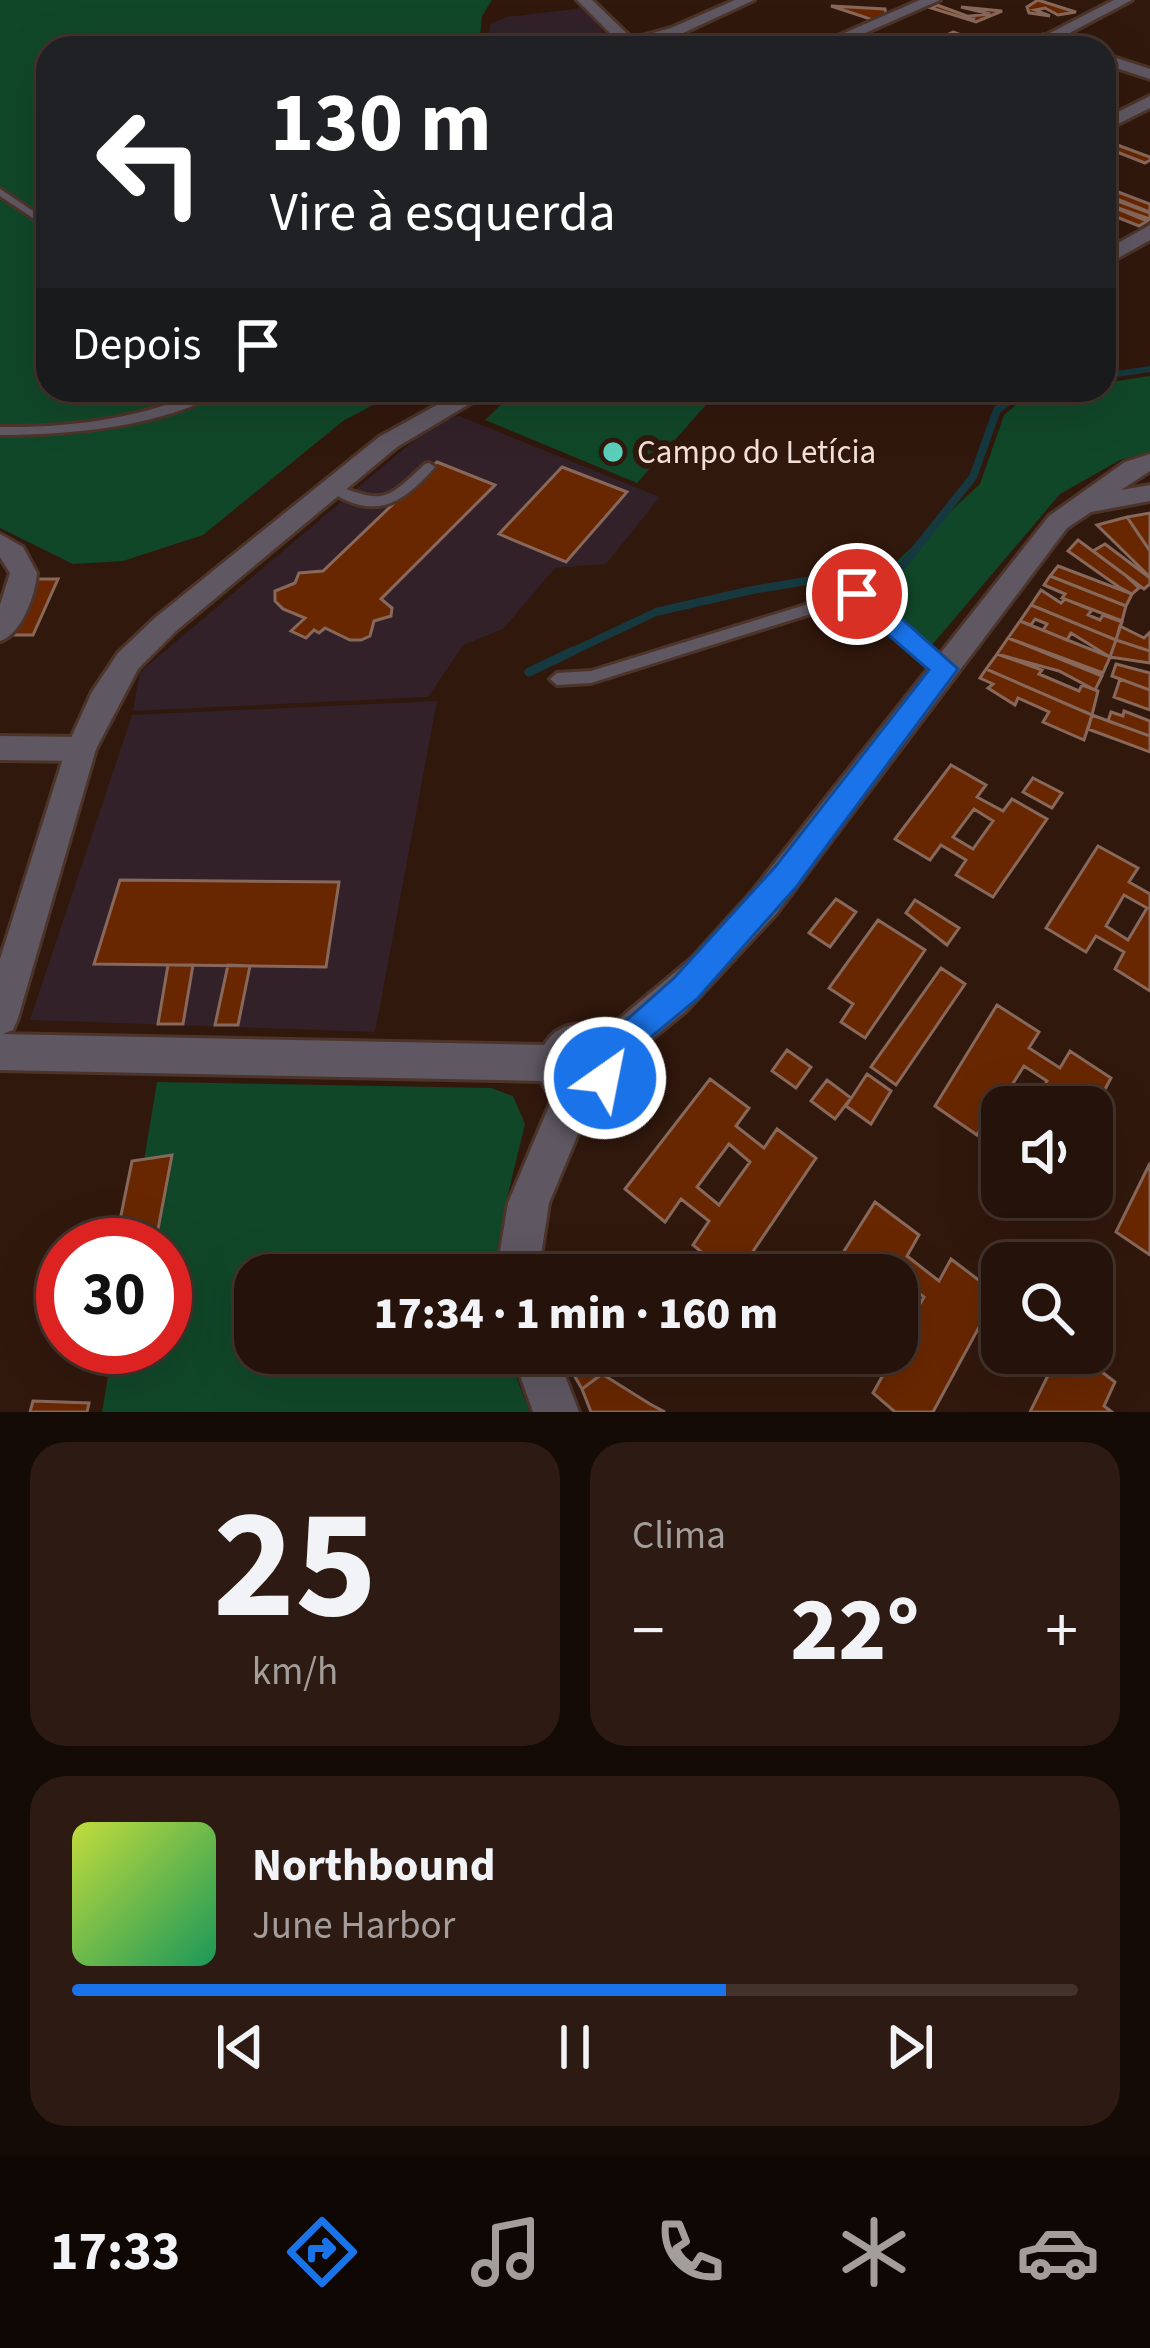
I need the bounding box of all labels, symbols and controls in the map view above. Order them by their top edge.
text: 130 m [270,64,492,184]
icon: left [72,84,228,240]
text: Vire à esquerda [270,175,616,252]
icon: arrive [225,312,291,378]
text: Depois [72,313,201,377]
place label: Campo do Letícia [637,429,876,476]
marker: Campo do Letícia [600,439,626,465]
pin [806,543,908,645]
icon: arrive [824,561,890,627]
position arrow [542,1015,668,1141]
map controls [981,1086,1113,1374]
button: sound [981,1086,1113,1218]
speed limit sign: 30 [36,1218,192,1374]
button: search [981,1242,1113,1374]
text: 17:34 · 1 min · 160 m [374,1282,778,1346]
text: 25 [213,1455,377,1677]
text: Clima [632,1508,726,1564]
text: 22° [790,1567,920,1695]
text: − [632,1584,665,1678]
text: + [1045,1584,1078,1678]
text: km/h [252,1644,338,1700]
text: Northbound [252,1834,496,1898]
text: June Harbor [252,1898,455,1954]
icon: previous [207,2014,273,2080]
icon: pause [542,2014,608,2080]
icon: next [877,2014,943,2080]
icon: directions [280,2210,364,2294]
icon: music [464,2210,548,2294]
icon: phone [648,2210,732,2294]
icon: climate [832,2210,916,2294]
icon: car [1016,2210,1100,2294]
text: 17:33 [50,2214,180,2291]

